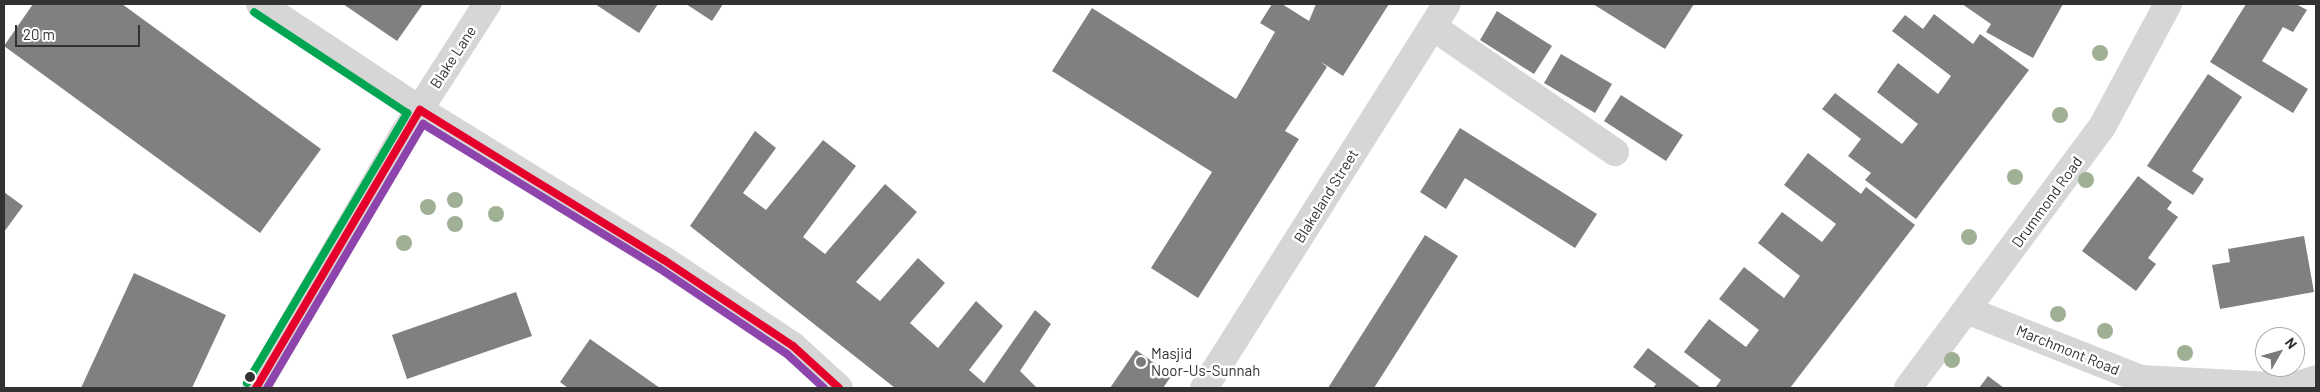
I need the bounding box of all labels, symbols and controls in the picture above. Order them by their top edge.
scale bar [18,15,142,47]
street label: Blake Lane [426,22,480,92]
text: 20 m [23,25,55,43]
street label: Blakeland Street [1290,146,1362,246]
street label: Drummond Road [2008,153,2086,251]
street label: Marchmont Road [2014,321,2122,379]
north arrow [2255,327,2305,377]
text: N [2282,334,2301,352]
place label: Masjid Noor-Us-Sunnah [1151,344,1260,379]
marker: Masjid Noor-Us-Sunnah [1135,356,1147,368]
unlabelled marker [245,372,255,382]

